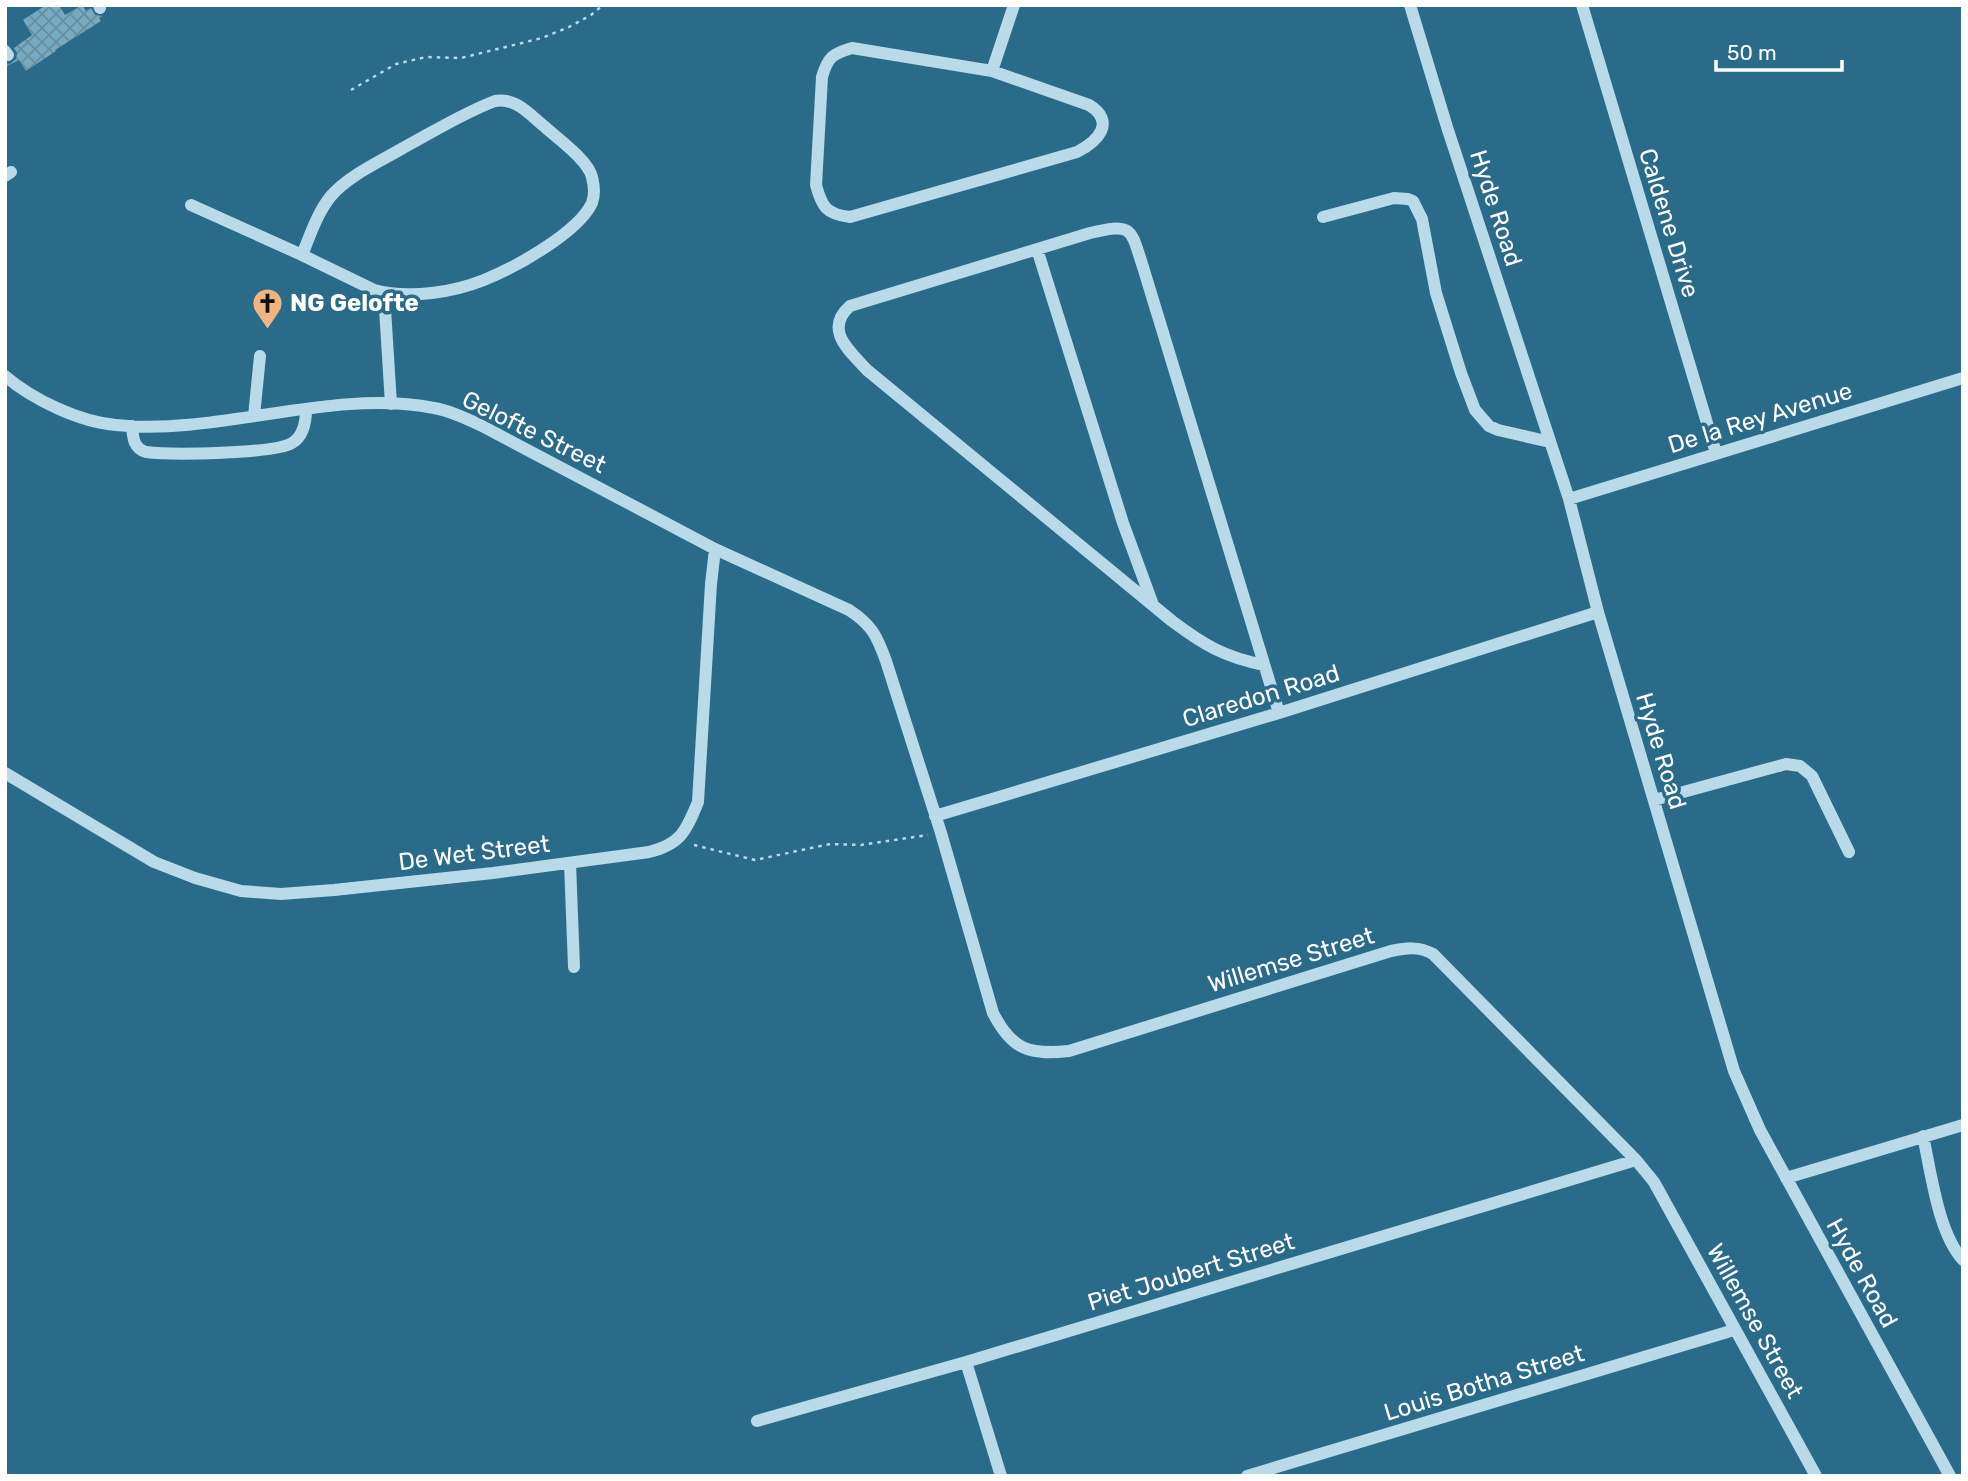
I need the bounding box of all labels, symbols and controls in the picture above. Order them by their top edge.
scale bar [1716,28,1842,72]
text: 50 m [1727,40,1777,65]
street label: Caldene Drive [1633,145,1705,301]
street label: Hyde Road [1464,146,1528,270]
church icon: NG Gelofte [250,286,284,330]
place label: NG Gelofte [290,289,419,317]
street label: De la Rey Avenue [1664,377,1856,459]
street label: Gelofte Street [457,385,611,479]
street label: Claredon Road [1179,659,1343,733]
street label: Hyde Road [1630,689,1692,813]
street label: De Wet Street [397,830,551,876]
street label: Willemse Street [1204,921,1378,999]
street label: Hyde Road [1821,1214,1903,1332]
street label: Piet Joubert Street [1084,1227,1298,1317]
street label: Willemse Street [1701,1239,1809,1403]
street label: Louis Botha Street [1381,1339,1587,1427]

